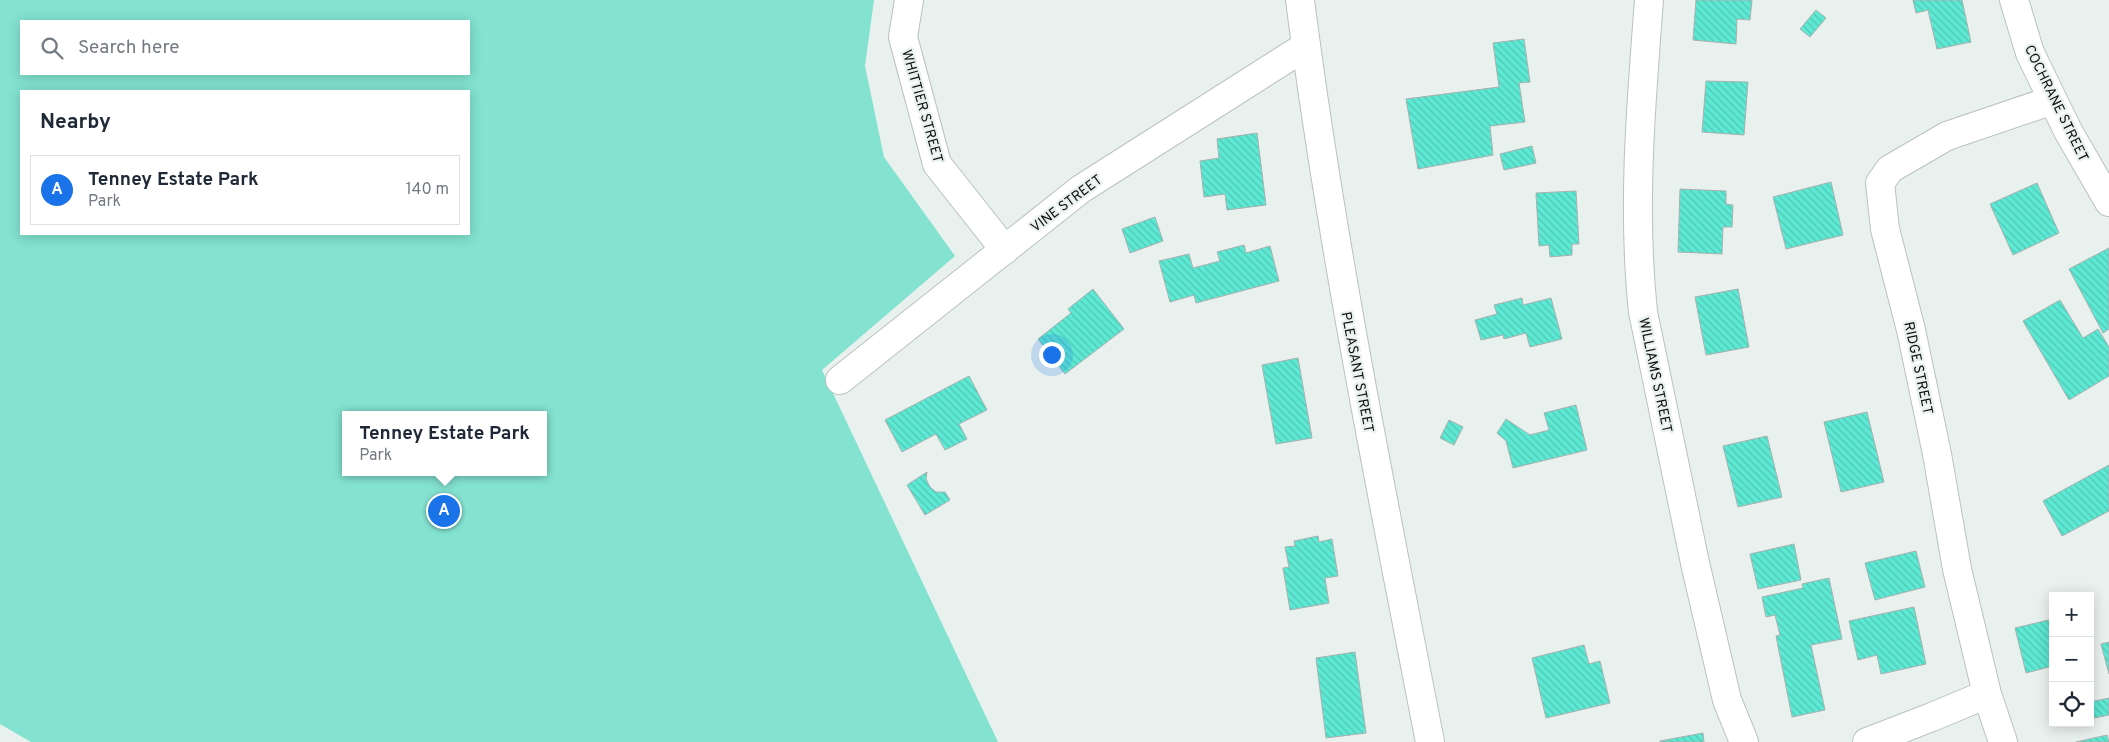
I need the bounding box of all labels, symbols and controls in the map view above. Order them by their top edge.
search box [20,20,470,75]
icon: search [38,34,66,62]
text: Search here [78,36,180,60]
street label: COCHRANE STREET [2020,42,2091,165]
street label: WHITTIER STREET [897,48,946,165]
text: Nearby [40,109,111,136]
text: Tenney Estate Park [88,168,259,192]
street label: VINE STREET [1028,172,1106,237]
text: A [51,180,63,200]
text: 140 m [406,180,449,200]
text: Park [88,192,121,212]
street label: PLEASANT STREET [1336,310,1377,434]
street label: WILLIAMS STREET [1634,316,1675,434]
street label: RIDGE STREET [1899,320,1936,416]
your location [1039,342,1065,368]
popup [342,411,547,476]
text: Tenney Estate Park [359,422,530,446]
text: Park [359,446,392,466]
pin: A [428,492,460,530]
map controls [2049,592,2094,727]
button: + [2049,592,2094,637]
button: − [2049,637,2094,682]
button: locate [2049,682,2094,727]

